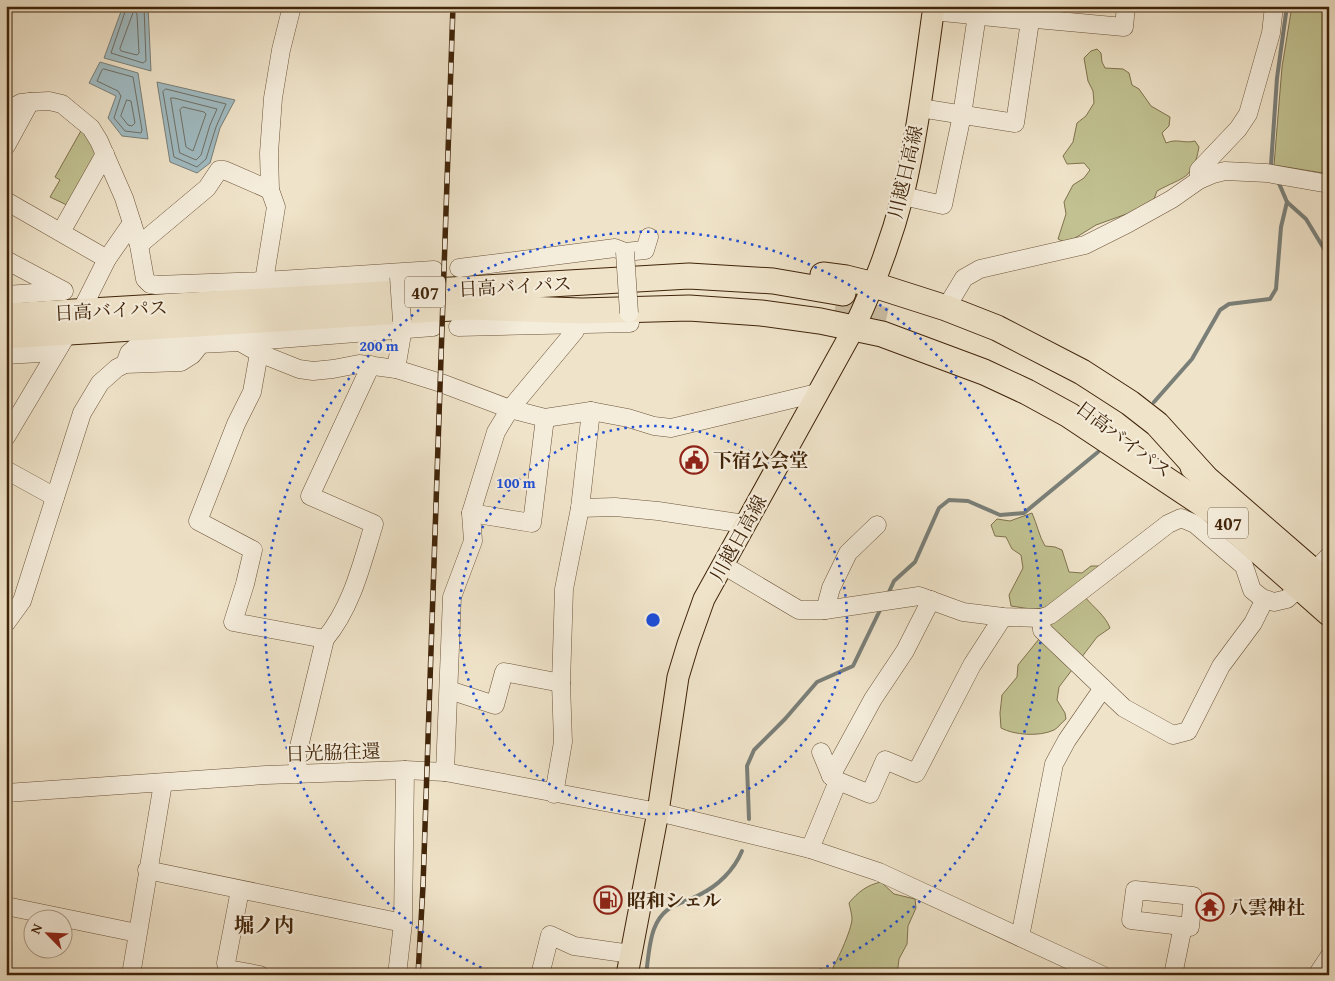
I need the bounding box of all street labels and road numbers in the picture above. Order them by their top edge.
street label: 川越日高線 [881,123,929,221]
street label: 日高バイパス [458,269,572,303]
road number: 407 [405,276,445,308]
street label: 日高バイパス [54,293,168,327]
street label: 日高バイパス [1070,394,1178,484]
street label: 川越日高線 [703,490,773,586]
road number: 407 [1208,508,1248,538]
street label: 日光脇往還 [285,736,381,768]

